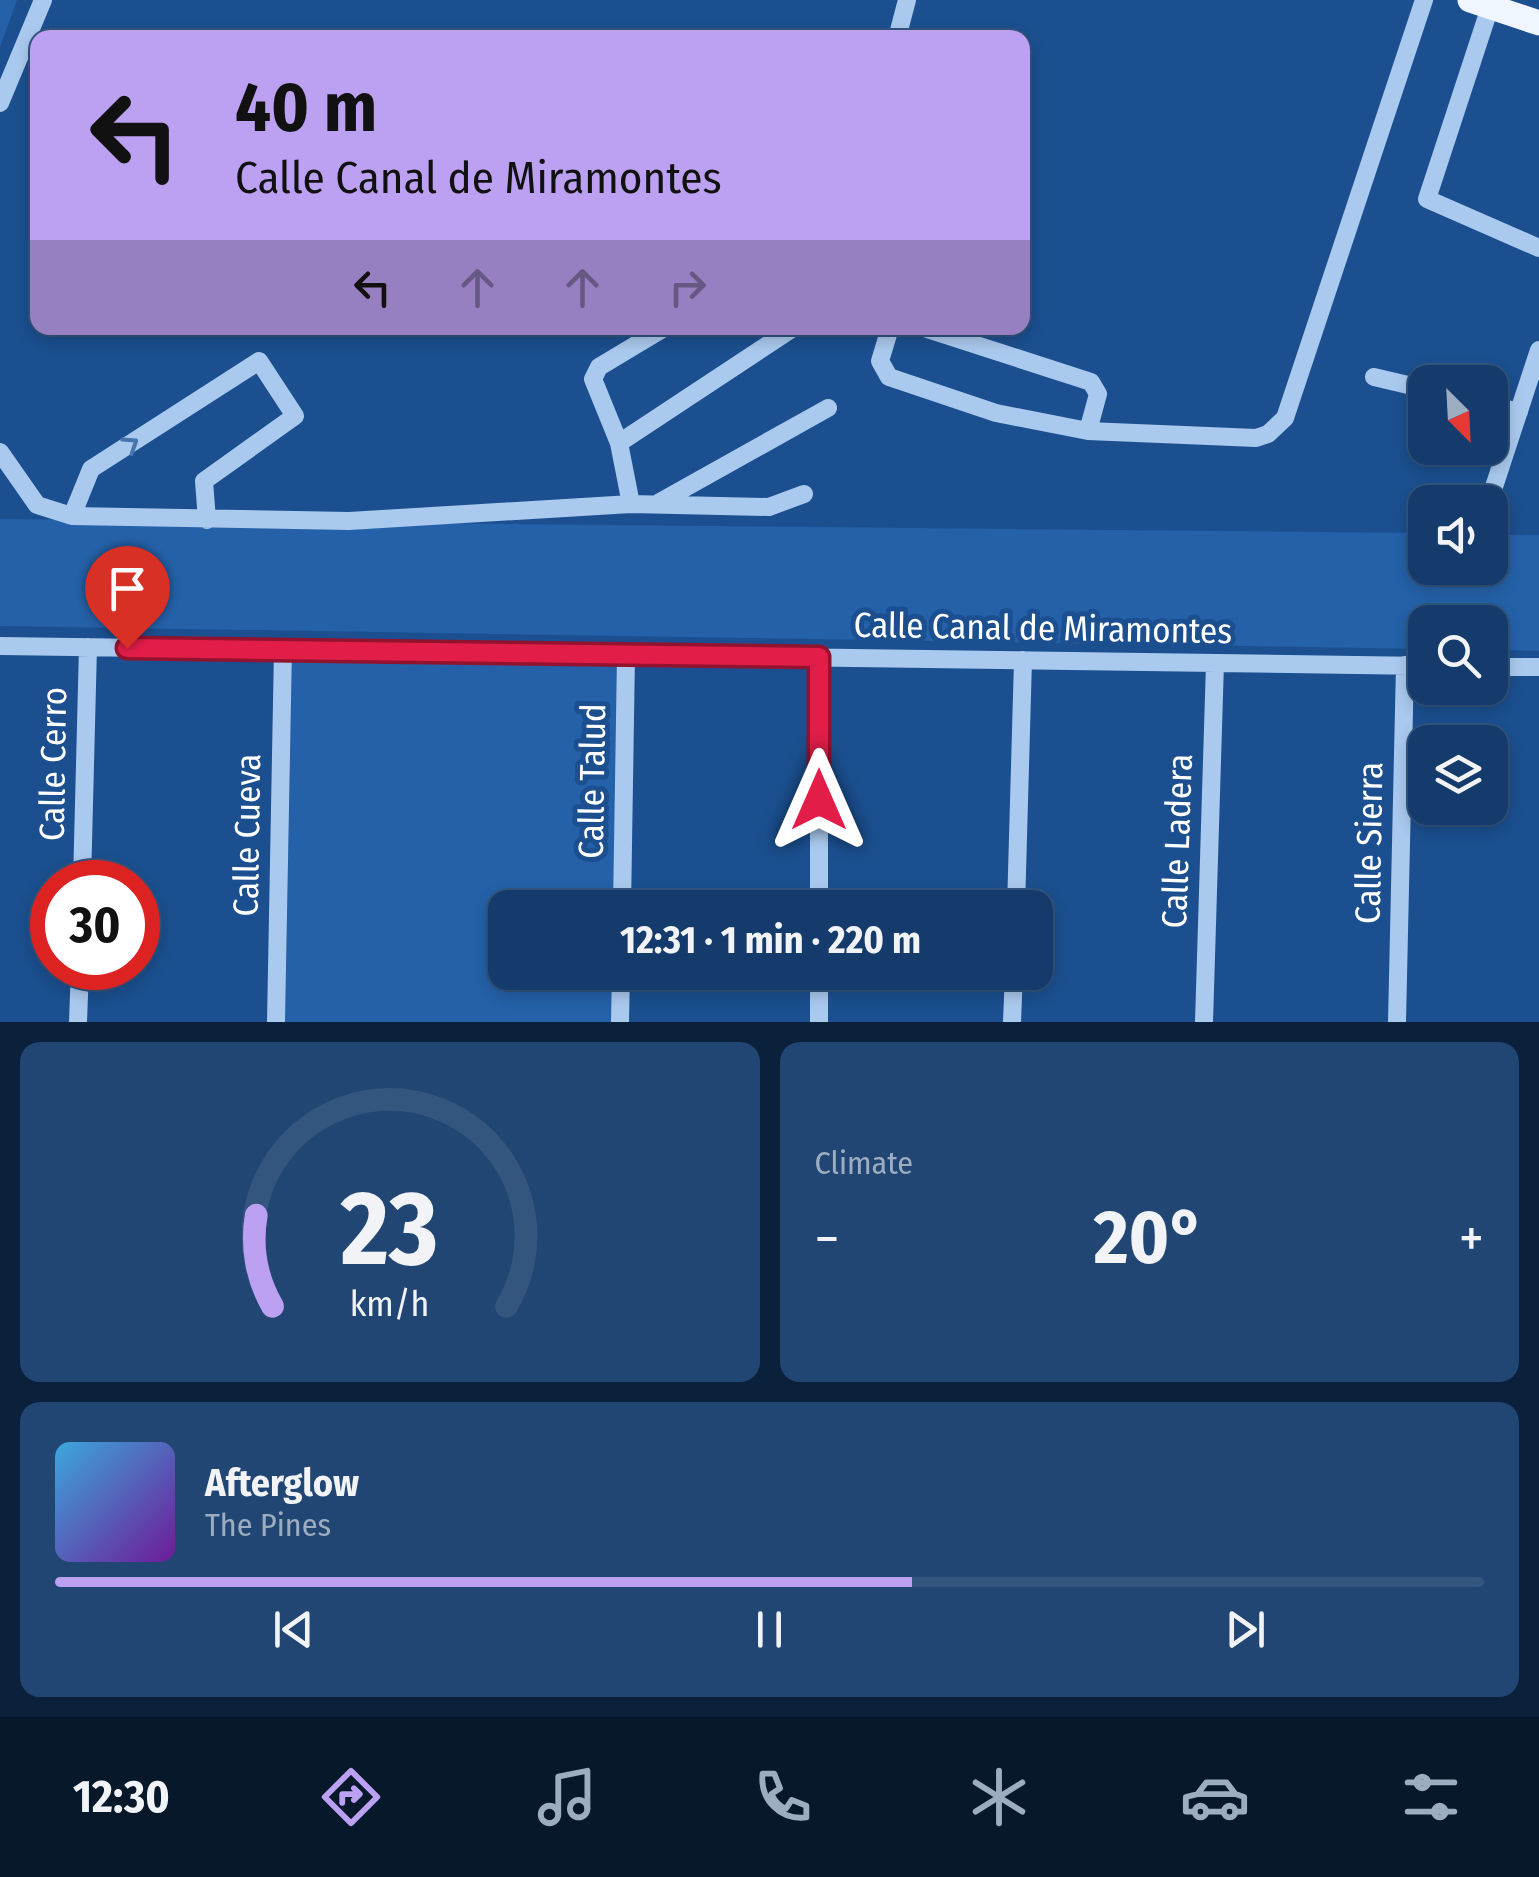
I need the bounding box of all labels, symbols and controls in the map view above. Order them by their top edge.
text: 40 m [235,66,377,150]
icon: left [70,70,200,200]
text: Calle Canal de Miramontes [235,151,722,205]
icon: left [345,260,400,315]
icon: ahead [450,260,505,315]
icon: ahead [555,260,610,315]
icon: right [660,260,715,315]
north arrow [1408,365,1508,465]
map controls [1408,365,1508,825]
one-way arrow [120,437,138,456]
button: sound [1408,485,1508,585]
pin [85,546,170,649]
icon: arrive [100,561,155,616]
street label: Calle Canal de Miramontes [853,604,1233,652]
button: search [1408,605,1508,705]
street label: Calle Cerro [31,687,75,841]
street label: Calle Talud [570,703,614,859]
button: layers [1408,725,1508,825]
position arrow [767,748,871,852]
street label: Calle Cueva [225,753,269,917]
street label: Calle Ladera [1153,753,1201,929]
street label: Calle Sierra [1347,762,1391,924]
speed limit sign: 30 [30,860,160,990]
text: 12:31 · 1 min · 220 m [620,917,921,963]
text: Climate [815,1144,913,1182]
text: 23 [340,1167,438,1292]
text: 20° [1094,1193,1205,1283]
text: − [815,1206,839,1272]
text: + [1459,1206,1484,1272]
text: km/h [350,1283,430,1325]
text: Afterglow [205,1460,359,1506]
text: The Pines [205,1506,331,1544]
icon: previous [266,1602,321,1657]
icon: pause [742,1602,797,1657]
icon: next [1218,1602,1273,1657]
icon: directions [316,1762,386,1832]
icon: music [532,1762,602,1832]
icon: phone [748,1762,818,1832]
icon: climate [964,1762,1034,1832]
icon: car [1180,1762,1250,1832]
icon: filters [1396,1762,1466,1832]
text: 12:30 [73,1770,170,1824]

